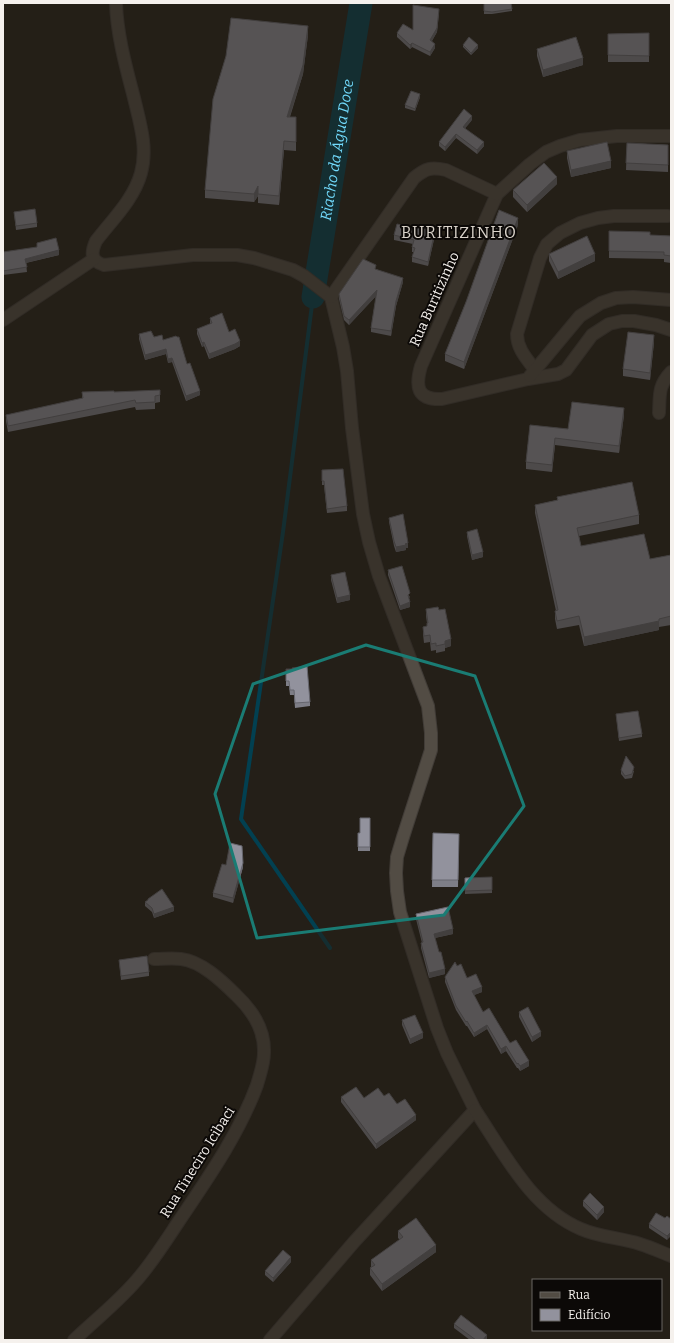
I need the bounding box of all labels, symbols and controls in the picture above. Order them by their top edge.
water label: Riacho da Água Doce [317,78,357,222]
district label: BURITIZINHO [401,223,517,242]
street label: Rua Buritizinho [406,249,463,349]
street label: Rua Tineciro Icibaci [156,1104,238,1221]
legend [532,1279,662,1331]
text: Rua [568,1288,590,1302]
text: Edifício [568,1308,610,1322]

